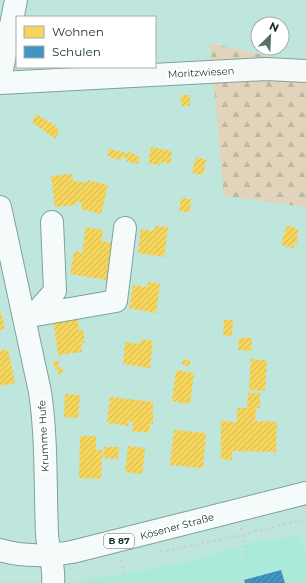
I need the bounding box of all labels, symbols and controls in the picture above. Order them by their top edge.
legend [16,16,156,68]
north arrow [250,16,290,56]
text: N [267,19,281,35]
text: Wohnen [52,24,104,39]
text: Schulen [52,44,101,59]
street label: Moritzwiesen [167,64,235,81]
street label: Krumme Hufe [35,400,52,472]
street label: Kösener Straße [139,510,215,543]
road number: B 87 [104,534,134,548]

